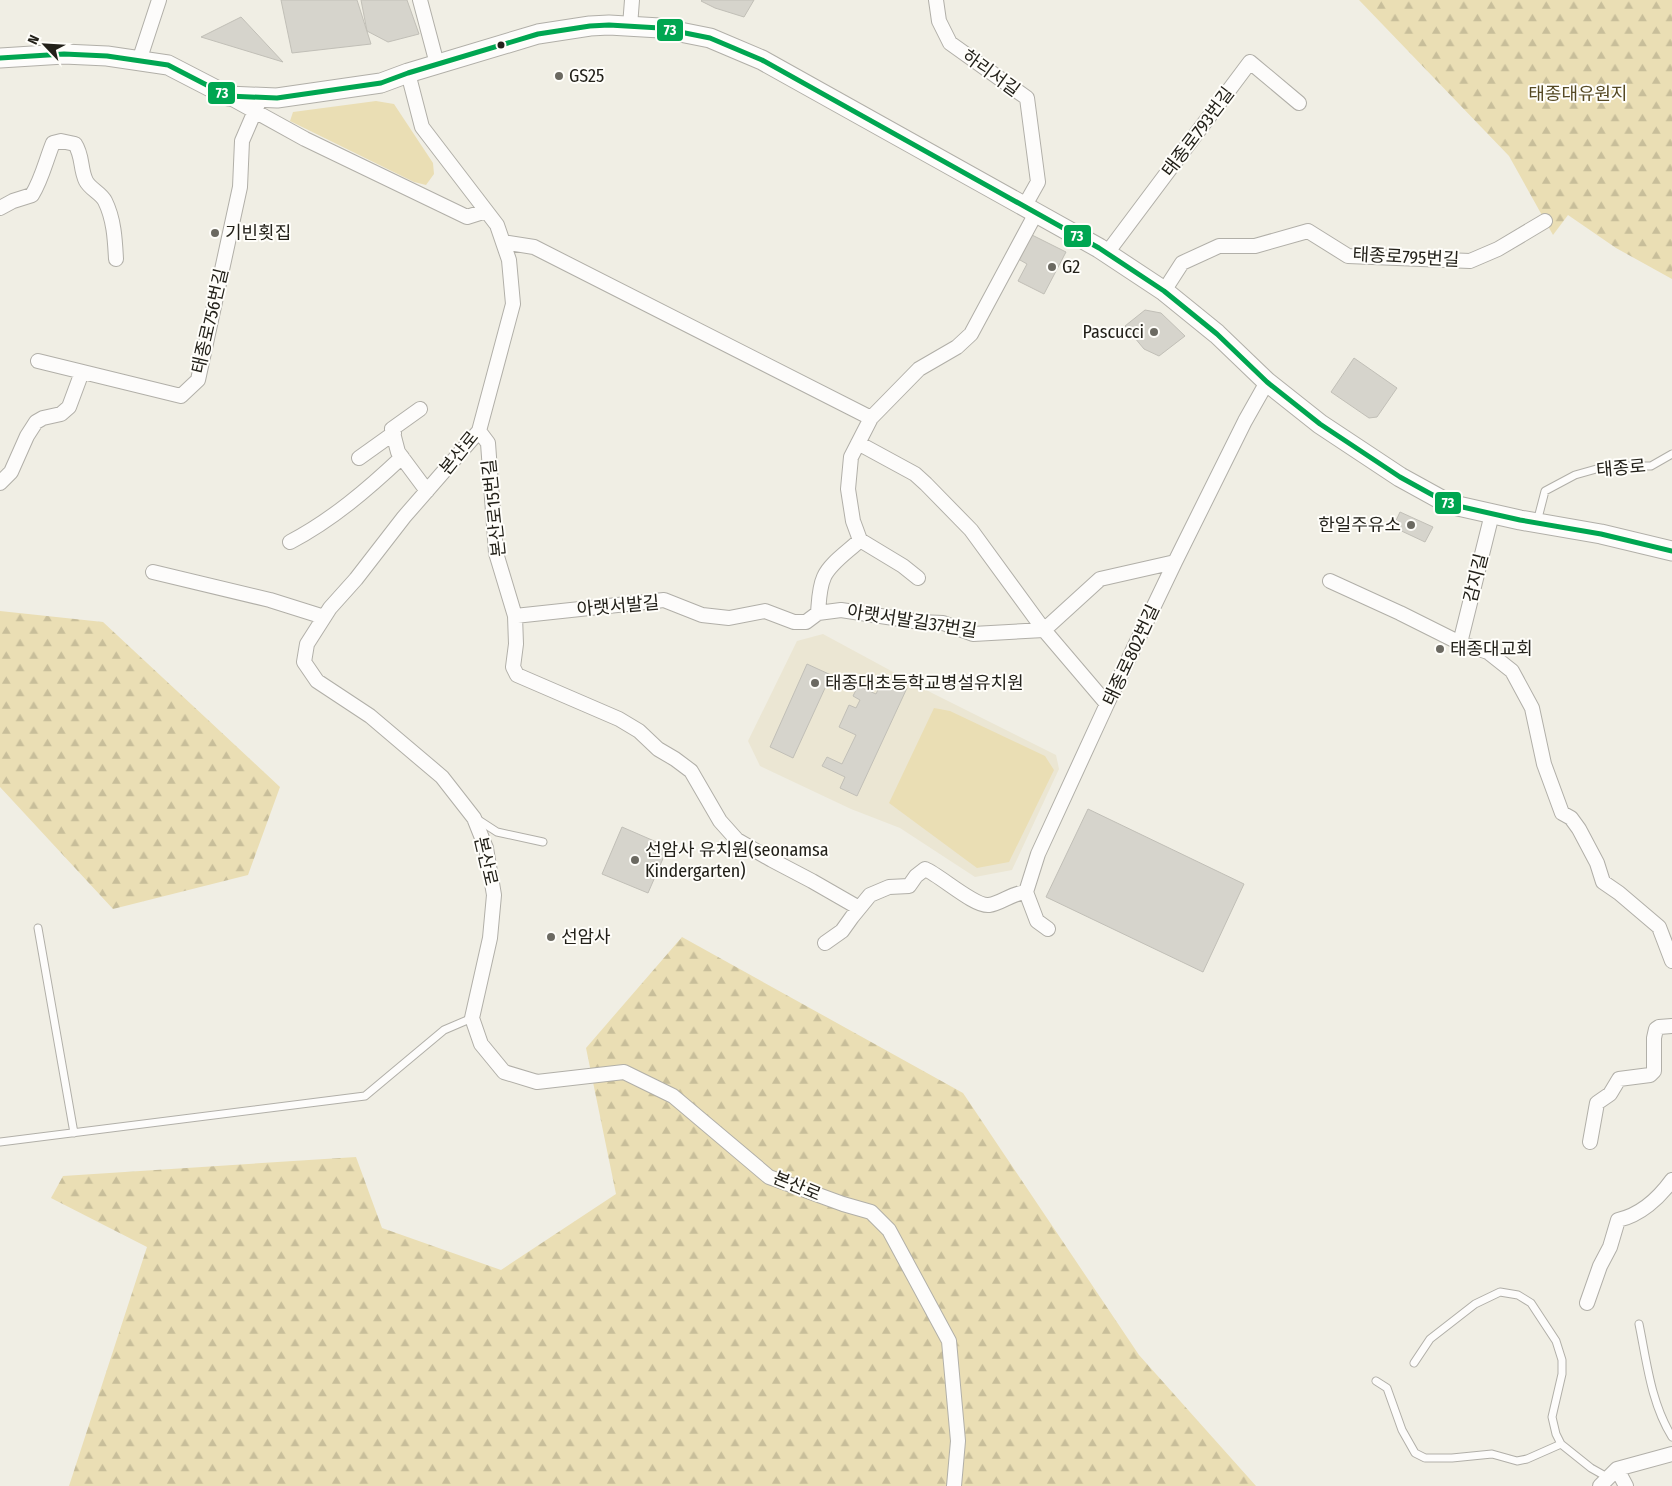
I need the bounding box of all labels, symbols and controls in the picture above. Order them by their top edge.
line badge: 73 [656,18,684,42]
north arrow [20,20,70,70]
text: 73 [664,22,677,39]
text: N [24,32,43,47]
unlabelled marker [496,40,506,50]
street label: 하리서길 [958,45,1024,101]
place label: GS25 [569,65,604,87]
marker: GS25 [553,70,565,82]
line badge: 73 [207,81,236,105]
street label: 태종로793번길 [1157,83,1239,181]
park label: 태종대유원지 [1528,83,1628,105]
text: 73 [216,85,229,102]
place label: 기빈횟집 [225,222,291,244]
line badge: 73 [1063,224,1092,248]
marker: 기빈횟집 [209,227,221,239]
text: 73 [1071,228,1084,245]
street label: 태종로795번길 [1352,243,1460,271]
place label: G2 [1062,256,1080,278]
marker: G2 [1046,261,1058,273]
street label: 태종로756번길 [187,266,233,376]
place label: Pascucci [1083,321,1144,343]
marker: Pascucci [1148,326,1160,338]
street label: 본산로 [435,427,483,479]
street label: 태종로 [1595,455,1647,481]
street label: 본산로15번길 [478,458,510,558]
line badge: 73 [1434,491,1462,515]
text: 73 [1442,495,1455,512]
place label: 한일주유소 [1318,514,1401,536]
marker: 한일주유소 [1405,519,1417,531]
street label: 감지길 [1459,551,1493,605]
street label: 아랫서발길 [576,591,660,621]
street label: 아랫서발길37번길 [845,600,979,642]
street label: 태종로802번길 [1098,601,1164,709]
place label: 태종대교회 [1450,638,1533,660]
marker: 태종대교회 [1434,643,1446,655]
place label: 태종대초등학교병설유치원 [825,672,1024,694]
marker: 태종대초등학교병설유치원 [809,677,821,689]
street label: 본산로 [470,834,502,888]
place label: 선암사 유치원(seonamsa Kindergarten) [645,839,829,882]
marker: 선암사 유치원(seonamsa Kindergarten) [629,854,641,866]
place label: 선암사 [561,926,611,948]
marker: 선암사 [545,931,557,943]
street label: 본산로 [770,1166,824,1206]

